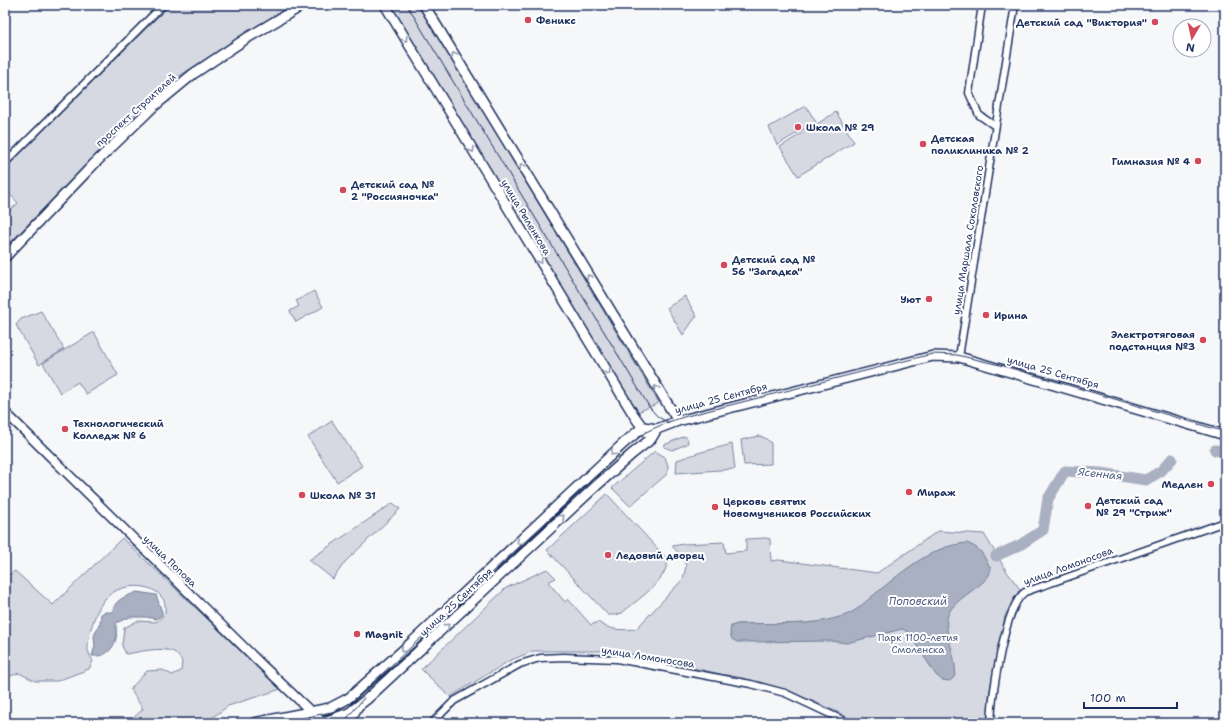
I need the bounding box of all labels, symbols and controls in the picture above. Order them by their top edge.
place label: Феникс [536,14,576,27]
marker: Феникс [523,15,533,25]
place label: Детский сад "Виктория" [1016,16,1147,29]
marker: Детский сад "Виктория" [1150,17,1160,27]
north arrow [1172,18,1212,58]
one-way arrow [400,35,408,42]
text: N [1185,39,1196,55]
one-way arrow [451,52,459,59]
street label: проспект Строителей [93,70,179,150]
place label: Школа № 29 [806,121,874,134]
marker: Школа № 29 [793,122,803,132]
place label: Детская поликлиника № 2 [931,132,1029,157]
marker: Детская поликлиника № 2 [918,139,928,149]
one-way arrow [468,146,475,153]
place label: Гимназия № 4 [1112,155,1190,168]
marker: Гимназия № 4 [1193,156,1203,166]
one-way arrow [519,163,526,170]
street label: улица Маршала Соколовского [950,164,986,316]
street label: улица Рыленкова [498,177,554,258]
place label: Детский сад № 2 "Россияночка" [351,178,439,203]
marker: Детский сад № 2 "Россияночка" [338,185,348,195]
place label: Детский сад № 56 "Загадка" [732,253,816,278]
one-way arrow [535,257,543,264]
marker: Детский сад № 56 "Загадка" [719,260,729,270]
one-way arrow [586,274,594,281]
place label: Уют [900,293,921,306]
marker: Уют [924,294,934,304]
place label: Ирина [994,309,1028,322]
marker: Ирина [981,310,991,320]
place label: Электротяговая подстанция №3 [1109,328,1195,353]
marker: Электротяговая подстанция №3 [1198,335,1208,345]
street label: улица 25 Сентября [1006,353,1100,391]
one-way arrow [603,368,610,375]
street label: улица 25 Сентября [673,379,769,417]
one-way arrow [654,385,661,392]
place label: Технологический Колледж № 6 [73,417,164,442]
marker: Технологический Колледж № 6 [60,424,70,434]
one-way arrow [610,448,618,455]
water label: Ясенная [1076,464,1123,484]
place label: Медлен [1161,478,1203,491]
marker: Медлен [1206,479,1216,489]
place label: Мираж [917,486,956,499]
marker: Мираж [904,487,914,497]
place label: Школа № 31 [310,489,376,502]
marker: Школа № 31 [297,490,307,500]
place label: Детский сад № 29 "Стриж" [1096,494,1172,519]
place label: Церковь святых Новомучеников Российских [723,495,871,520]
marker: Детский сад № 29 "Стриж" [1083,501,1093,511]
marker: Церковь святых Новомучеников Российских [710,502,720,512]
one-way arrow [557,514,565,522]
street label: улица Попова [140,532,200,590]
one-way arrow [516,537,523,544]
street label: улица Ломоносова [1022,544,1115,588]
place label: Ледовый дворец [616,549,705,562]
marker: Ледовый дворец [603,550,613,560]
street label: улица 25 Сентября [417,565,495,639]
water label: Поповский [889,594,947,609]
one-way arrow [442,623,450,630]
place label: Magnit [365,628,403,641]
marker: Magnit [352,629,362,639]
park label: Парк 1100-летия Смоленска [878,631,958,656]
street label: улица Ломоносова [600,643,696,671]
one-way arrow [400,645,408,653]
scale bar [1084,684,1177,710]
text: 100 m [1090,690,1126,706]

